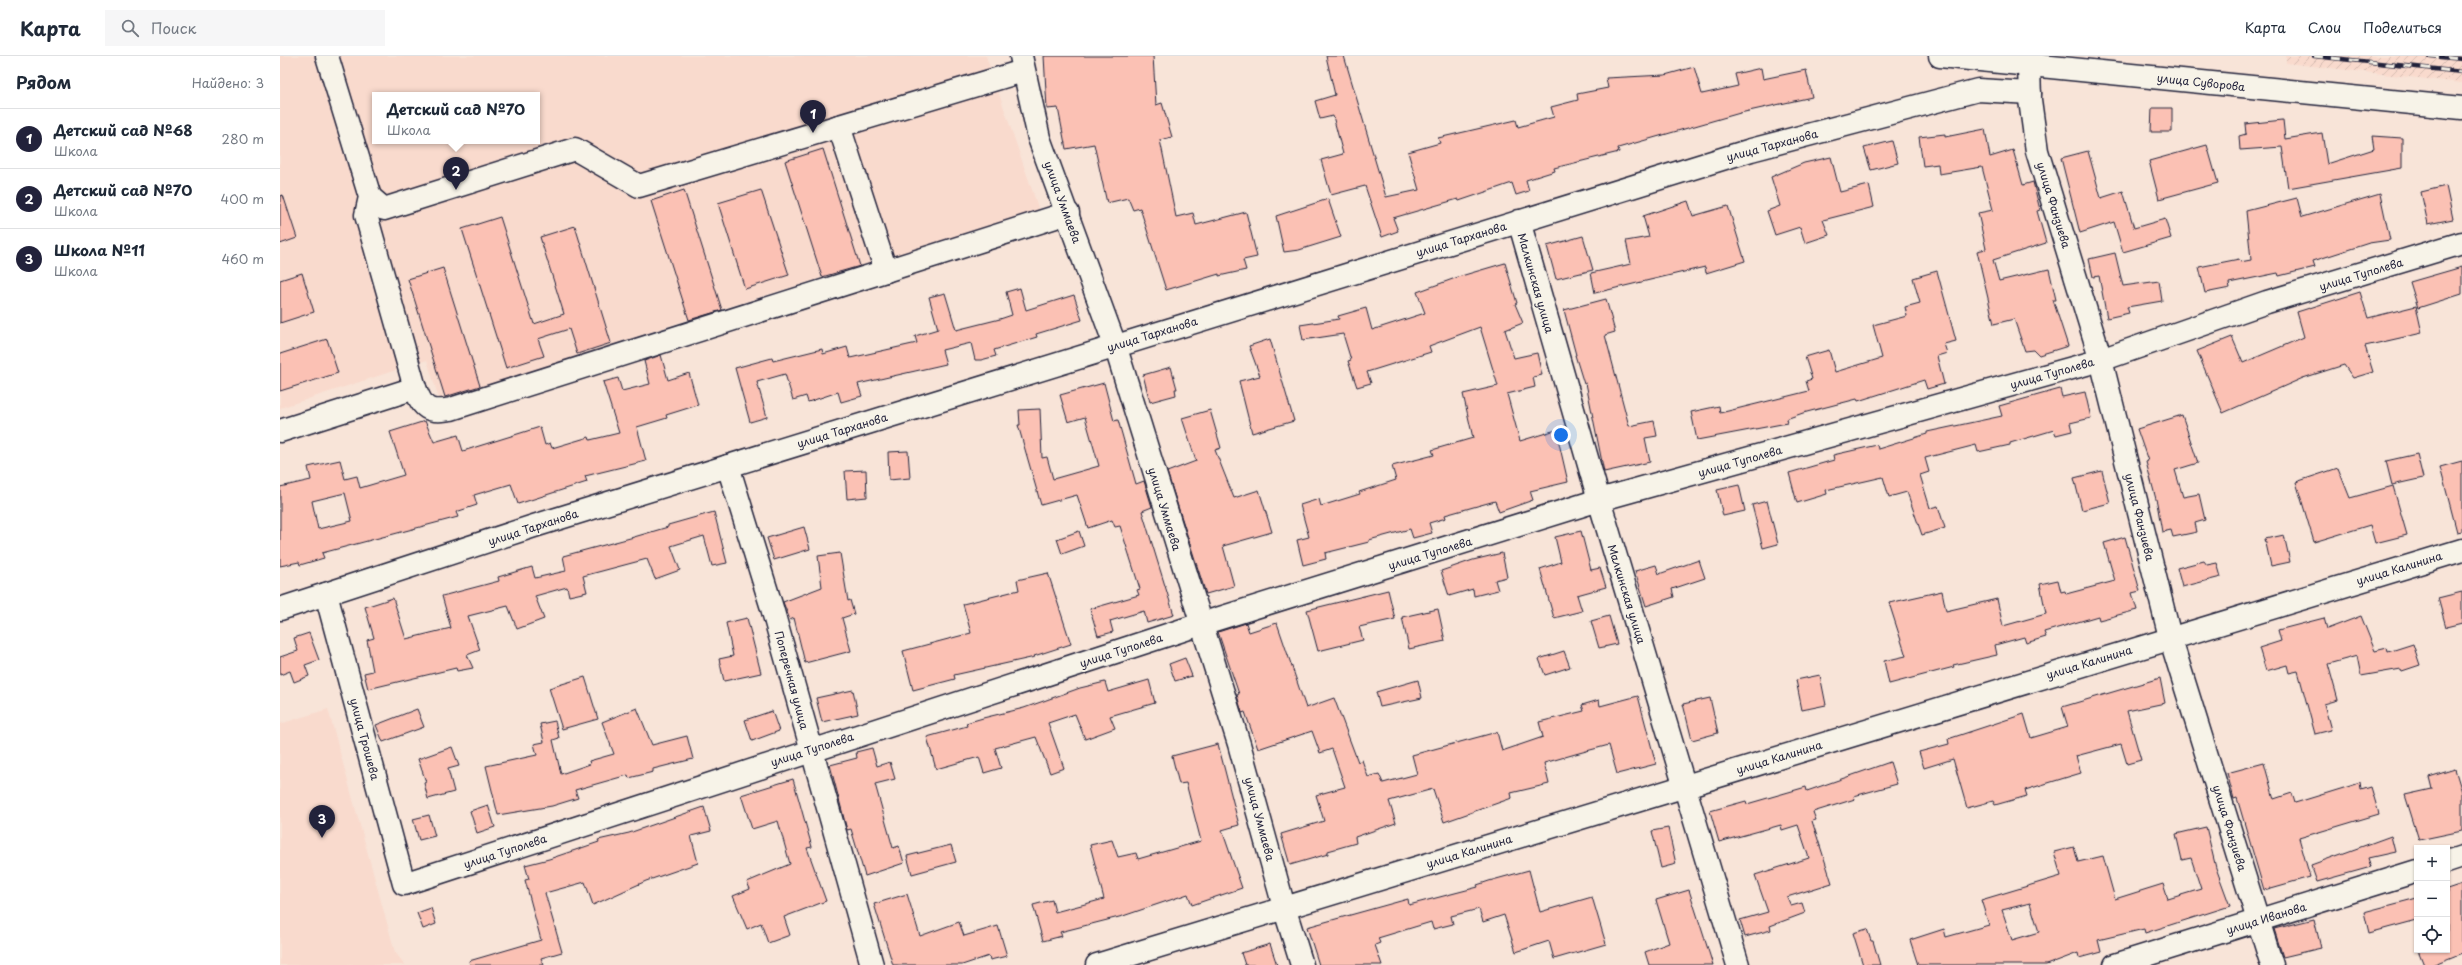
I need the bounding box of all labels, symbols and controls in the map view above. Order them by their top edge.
search box [105,10,385,46]
text: Карта [20,14,81,42]
text: Поиск [151,16,196,39]
icon: search [119,17,141,39]
text: Карта [2245,17,2286,38]
text: Слои [2308,17,2341,38]
text: Поделиться [2363,17,2442,38]
text: Рядом [16,69,71,95]
street label: улица Суворова [2156,69,2246,95]
text: Найдено: 3 [192,73,264,92]
popup [372,92,540,144]
text: Детский сад №70 [387,97,525,120]
pin: 1 [800,100,826,133]
text: Детский сад №68 [54,118,193,141]
text: Школа [387,120,431,139]
street label: улица Тарханова [1724,125,1820,165]
text: 1 [26,129,32,148]
text: 280 m [222,129,264,148]
text: Школа [54,141,98,160]
pin: 2 [443,157,469,190]
street label: улица Уммаева [1040,159,1086,246]
street label: улица Фанзиева [2033,160,2075,250]
text: Детский сад №70 [54,178,192,201]
text: 2 [24,189,34,208]
text: 400 m [221,189,264,208]
text: Школа [54,201,98,220]
street label: улица Тарханова [1414,217,1509,261]
street label: Малкинская улица [1514,231,1558,335]
text: Школа №11 [54,238,145,261]
text: 3 [25,249,33,268]
text: 460 m [221,249,264,268]
street label: улица Туполева [2317,253,2405,295]
text: Школа [54,261,98,280]
street label: улица Тарханова [1105,312,1200,356]
street label: улица Туполева [2008,353,2096,393]
street label: улица Тарханова [795,408,890,452]
your location [1551,425,1571,445]
street label: улица Туполева [1696,441,1784,481]
street label: улица Уммаева [1144,465,1186,553]
street label: улица Фанзиева [2121,471,2159,563]
street label: улица Тарханова [486,504,580,550]
street label: улица Туполева [1386,532,1474,574]
street label: Малкинская улица [1604,542,1650,646]
street label: улица Калинина [2354,547,2444,589]
street label: улица Туполева [1077,628,1165,671]
street label: Поперечная улица [771,629,813,731]
street label: улица Калинина [2044,641,2134,683]
street label: улица Трошева [346,696,384,782]
street label: улица Туполева [768,727,856,770]
street label: улица Калинина [1734,736,1824,778]
street label: улица Уммаева [1241,775,1279,863]
street label: улица Фанзиева [2209,783,2251,873]
pin: 3 [309,805,335,838]
street label: улица Туполева [461,829,549,872]
street label: улица Калинина [1424,830,1514,872]
map controls [2414,845,2450,953]
button: + [2414,845,2450,881]
button: − [2414,881,2450,917]
street label: улица Иванова [2224,898,2308,938]
button: locate [2414,917,2450,953]

